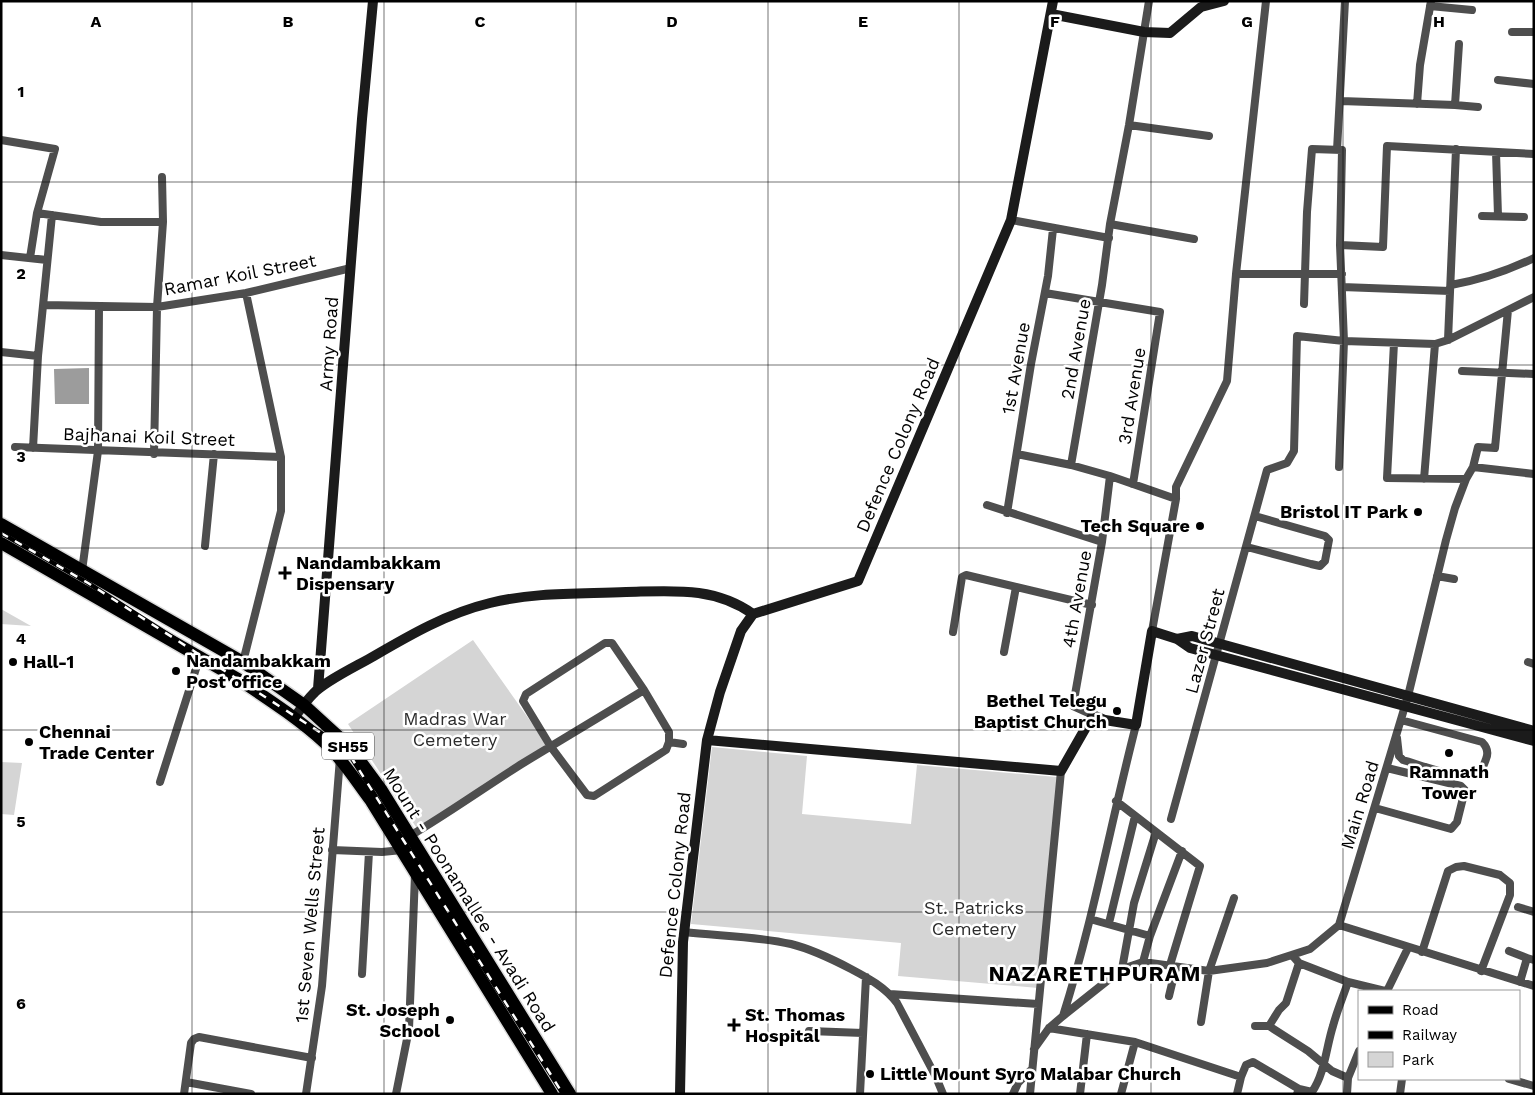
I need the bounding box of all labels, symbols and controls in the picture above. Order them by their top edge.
text: A [91,12,102,31]
text: B [283,12,294,31]
text: C [475,12,486,31]
text: D [666,12,678,31]
text: E [858,12,868,31]
text: F [1050,12,1060,31]
text: G [1241,12,1253,31]
text: H [1433,12,1445,31]
text: 1 [18,82,24,101]
street label: Ramar Koil Street [162,249,318,300]
text: 2 [16,264,26,283]
street label: Army Road [315,296,342,392]
street label: 2nd Avenue [1056,297,1095,401]
street label: 1st Avenue [997,320,1034,416]
street label: 3rd Avenue [1113,346,1150,446]
street label: Defence Colony Road [851,354,944,535]
street label: Bajhanai Koil Street [63,423,236,450]
text: 3 [16,447,26,466]
place label: Bristol IT Park [1280,501,1409,522]
marker: Bristol IT Park [1412,506,1424,518]
place label: Tech Square [1080,515,1190,536]
marker: Tech Square [1194,520,1206,532]
street label: 4th Avenue [1058,548,1095,649]
place label: Nandambakkam Dispensary [296,552,441,594]
marker: Nandambakkam Dispensary [278,566,292,580]
street label: Lazer Street [1180,586,1229,696]
text: 4 [16,629,26,648]
place label: Nandambakkam Post office [186,650,331,692]
place label: Hall-1 [23,651,74,672]
marker: Hall-1 [7,656,19,668]
marker: Nandambakkam Post office [170,665,182,677]
place label: Bethel Telegu Baptist Church [974,690,1107,732]
marker: Bethel Telegu Baptist Church [1111,705,1123,717]
park label: Madras War Cemetery [403,708,507,750]
place label: Chennai Trade Center [39,721,155,763]
road number: SH55 [322,732,374,759]
marker: Chennai Trade Center [23,736,35,748]
marker: Ramnath Tower [1443,747,1455,759]
street label: Main Road [1336,758,1383,852]
place label: Ramnath Tower [1409,761,1489,803]
street label: Mount - Poonamallee - Avadi Road [379,764,560,1036]
street label: Defence Colony Road [654,791,695,979]
text: 5 [16,812,26,831]
street label: 1st Seven Wells Street [290,826,329,1024]
park label: St. Patricks Cemetery [924,897,1024,939]
district label: NAZARETHPURAM [988,961,1202,986]
legend [1358,990,1520,1080]
text: 6 [16,994,26,1013]
place label: St. Joseph School [346,999,440,1041]
text: Road [1402,1001,1439,1019]
place label: St. Thomas Hospital [745,1004,846,1046]
marker: St. Joseph School [444,1014,456,1026]
marker: St. Thomas Hospital [727,1018,741,1032]
text: Railway [1402,1026,1457,1044]
text: Park [1402,1051,1435,1069]
place label: Little Mount Syro Malabar Church [880,1063,1181,1084]
marker: Little Mount Syro Malabar Church [864,1068,876,1080]

